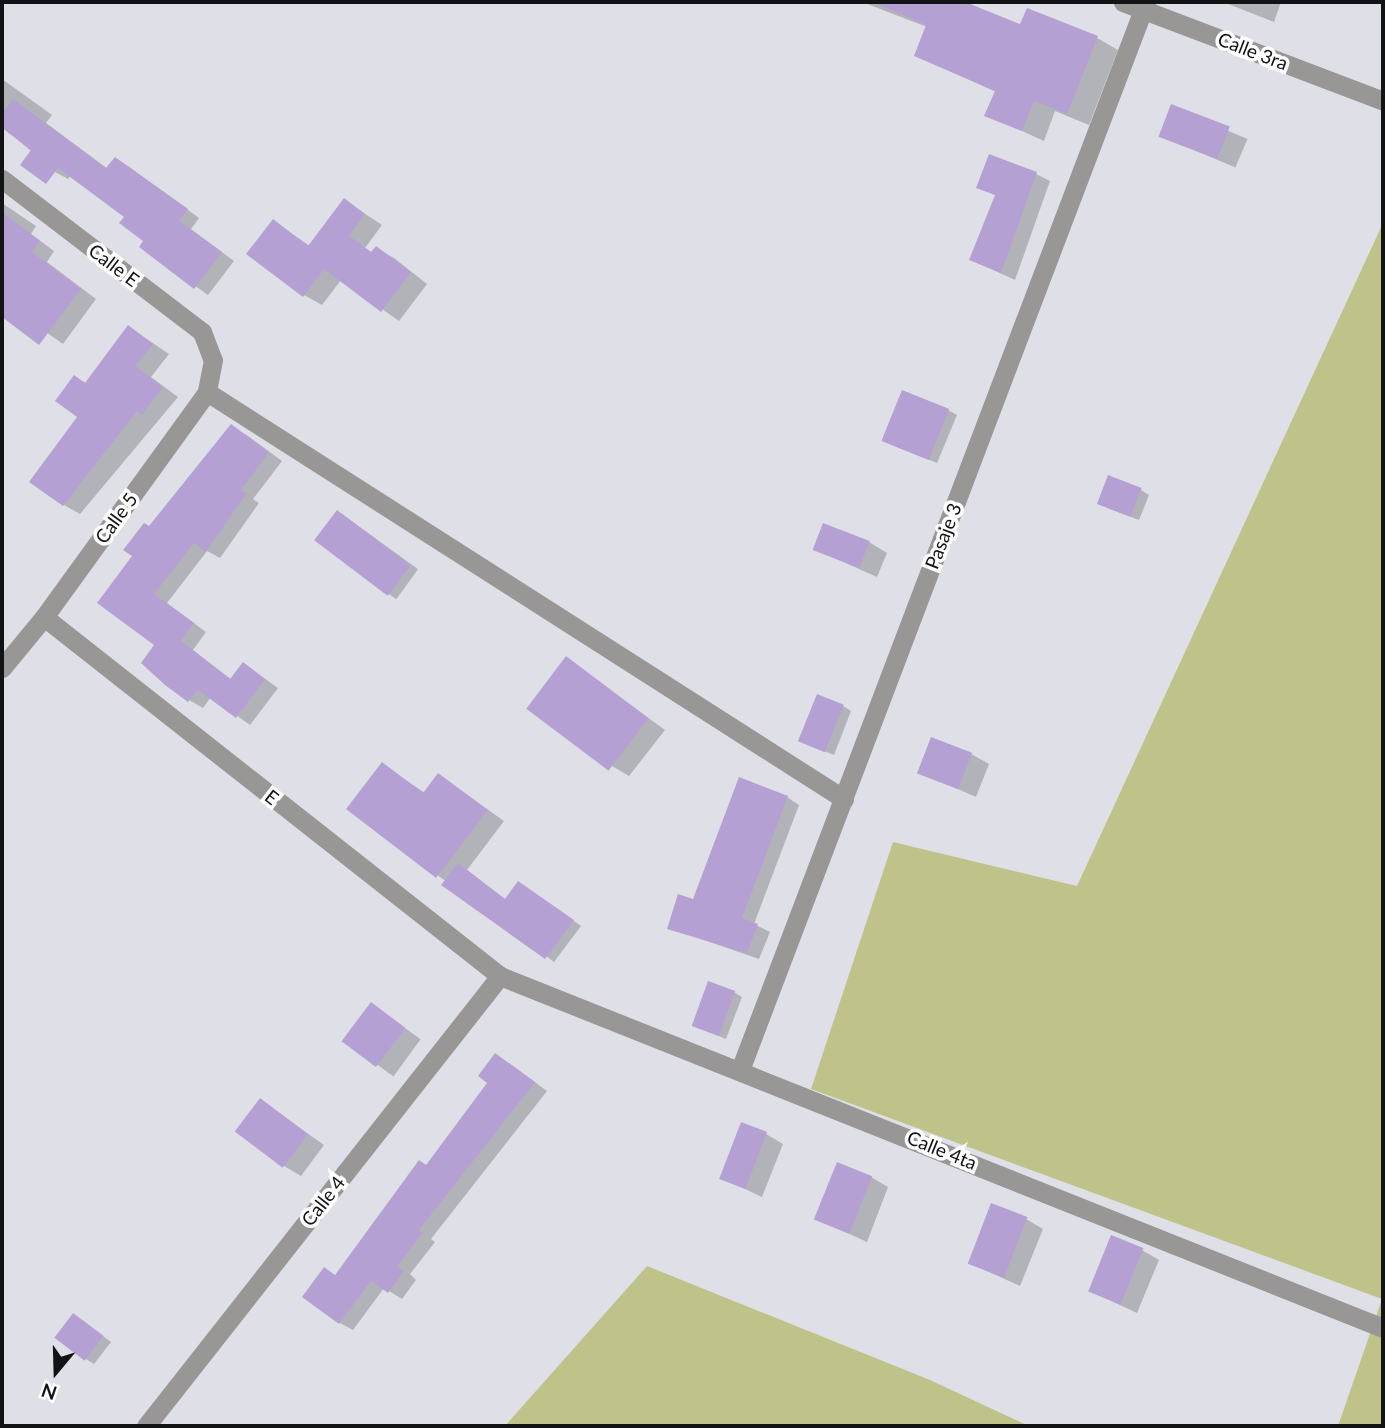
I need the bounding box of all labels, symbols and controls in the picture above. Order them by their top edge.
street label: Calle 3ra [1215,27,1291,75]
street label: Calle E [84,239,144,291]
street label: Calle 5 [90,488,142,548]
street label: Pasaje 3 [920,500,966,572]
street label: E [261,785,283,809]
street label: Calle 4ta [904,1126,980,1174]
street label: Calle 4 [296,1172,350,1230]
north arrow [21,1337,91,1407]
text: N [38,1379,60,1406]

